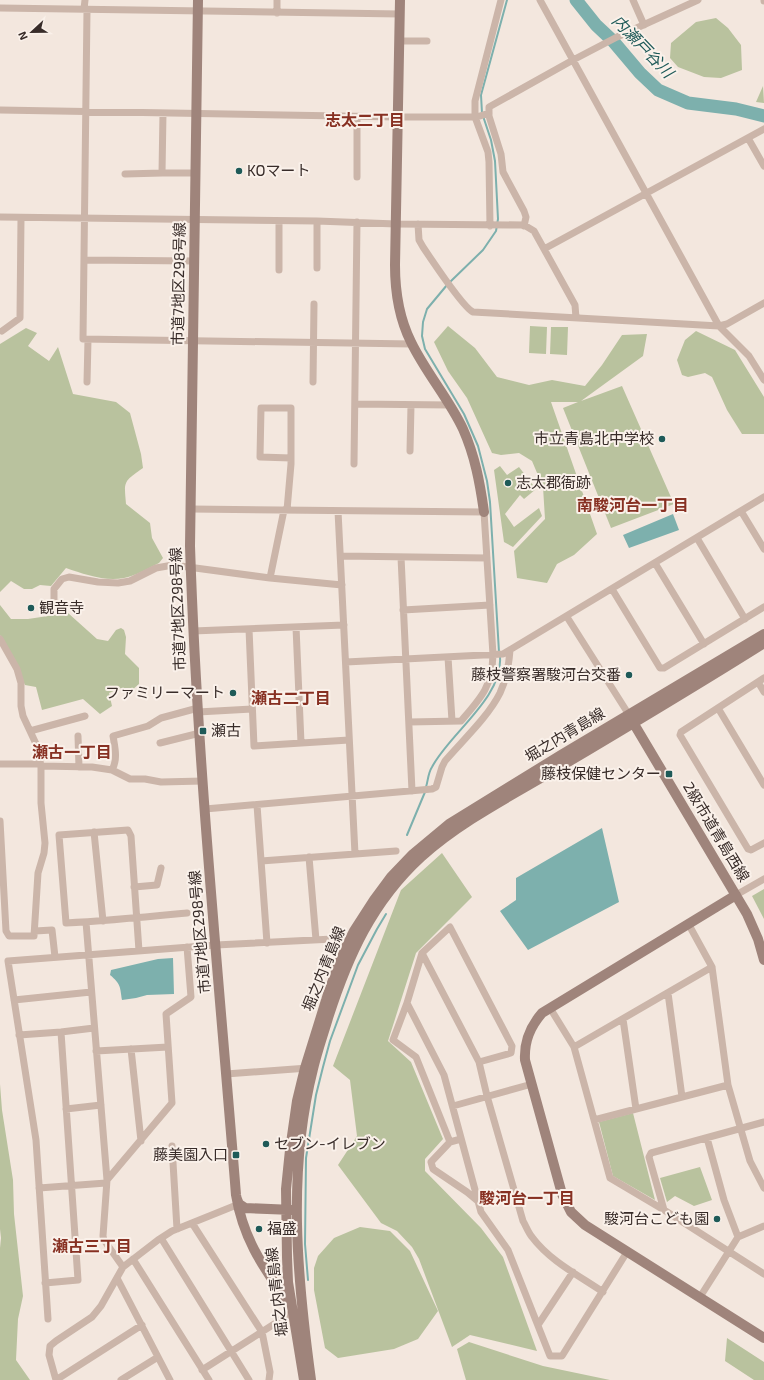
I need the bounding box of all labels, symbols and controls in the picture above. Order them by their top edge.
water label: 内瀬戸谷川 [609,10,679,82]
north arrow [12,12,52,52]
text: N [15,30,30,42]
district label: 志太二丁目 [325,110,405,129]
place label: KOマート [247,161,311,179]
marker: KOマート [234,166,244,176]
street label: 市道7地区298号線 [168,222,188,346]
place label: 市立青島北中学校 [534,429,654,447]
marker: 市立青島北中学校 [657,434,667,444]
place label: 志太郡衙跡 [516,473,591,491]
marker: 志太郡衙跡 [503,478,513,488]
district label: 南駿河台一丁目 [577,495,689,514]
street label: 市道7地区298号線 [166,547,188,671]
place label: 観音寺 [39,598,84,616]
marker: 観音寺 [26,603,36,613]
place label: 藤枝警察署駿河台交番 [471,665,621,683]
marker: 藤枝警察署駿河台交番 [624,670,634,680]
place label: ファミリーマート [105,683,225,701]
marker: ファミリーマート [228,688,238,698]
district label: 瀬古二丁目 [251,688,331,707]
street label: 堀之内青島線 [521,703,608,765]
place label: 瀬古 [211,721,241,739]
marker: 瀬古 [198,726,208,736]
district label: 瀬古一丁目 [32,742,112,761]
place label: 藤枝保健センター [541,764,661,782]
marker: 藤枝保健センター [664,769,674,779]
street label: 2級市道青島西線 [680,778,754,885]
street label: 市道7地区298号線 [185,870,213,995]
street label: 堀之内青島線 [298,924,348,1014]
place label: セブン-イレブン [274,1134,386,1152]
marker: セブン-イレブン [261,1139,271,1149]
place label: 藤美園入口 [153,1145,228,1163]
marker: 藤美園入口 [231,1150,241,1160]
district label: 駿河台一丁目 [479,1188,575,1207]
place label: 駿河台こども園 [604,1209,709,1227]
marker: 駿河台こども園 [712,1214,722,1224]
place label: 福盛 [267,1219,297,1237]
marker: 福盛 [254,1224,264,1234]
district label: 瀬古三丁目 [52,1236,132,1255]
street label: 堀之内青島線 [262,1246,290,1338]

